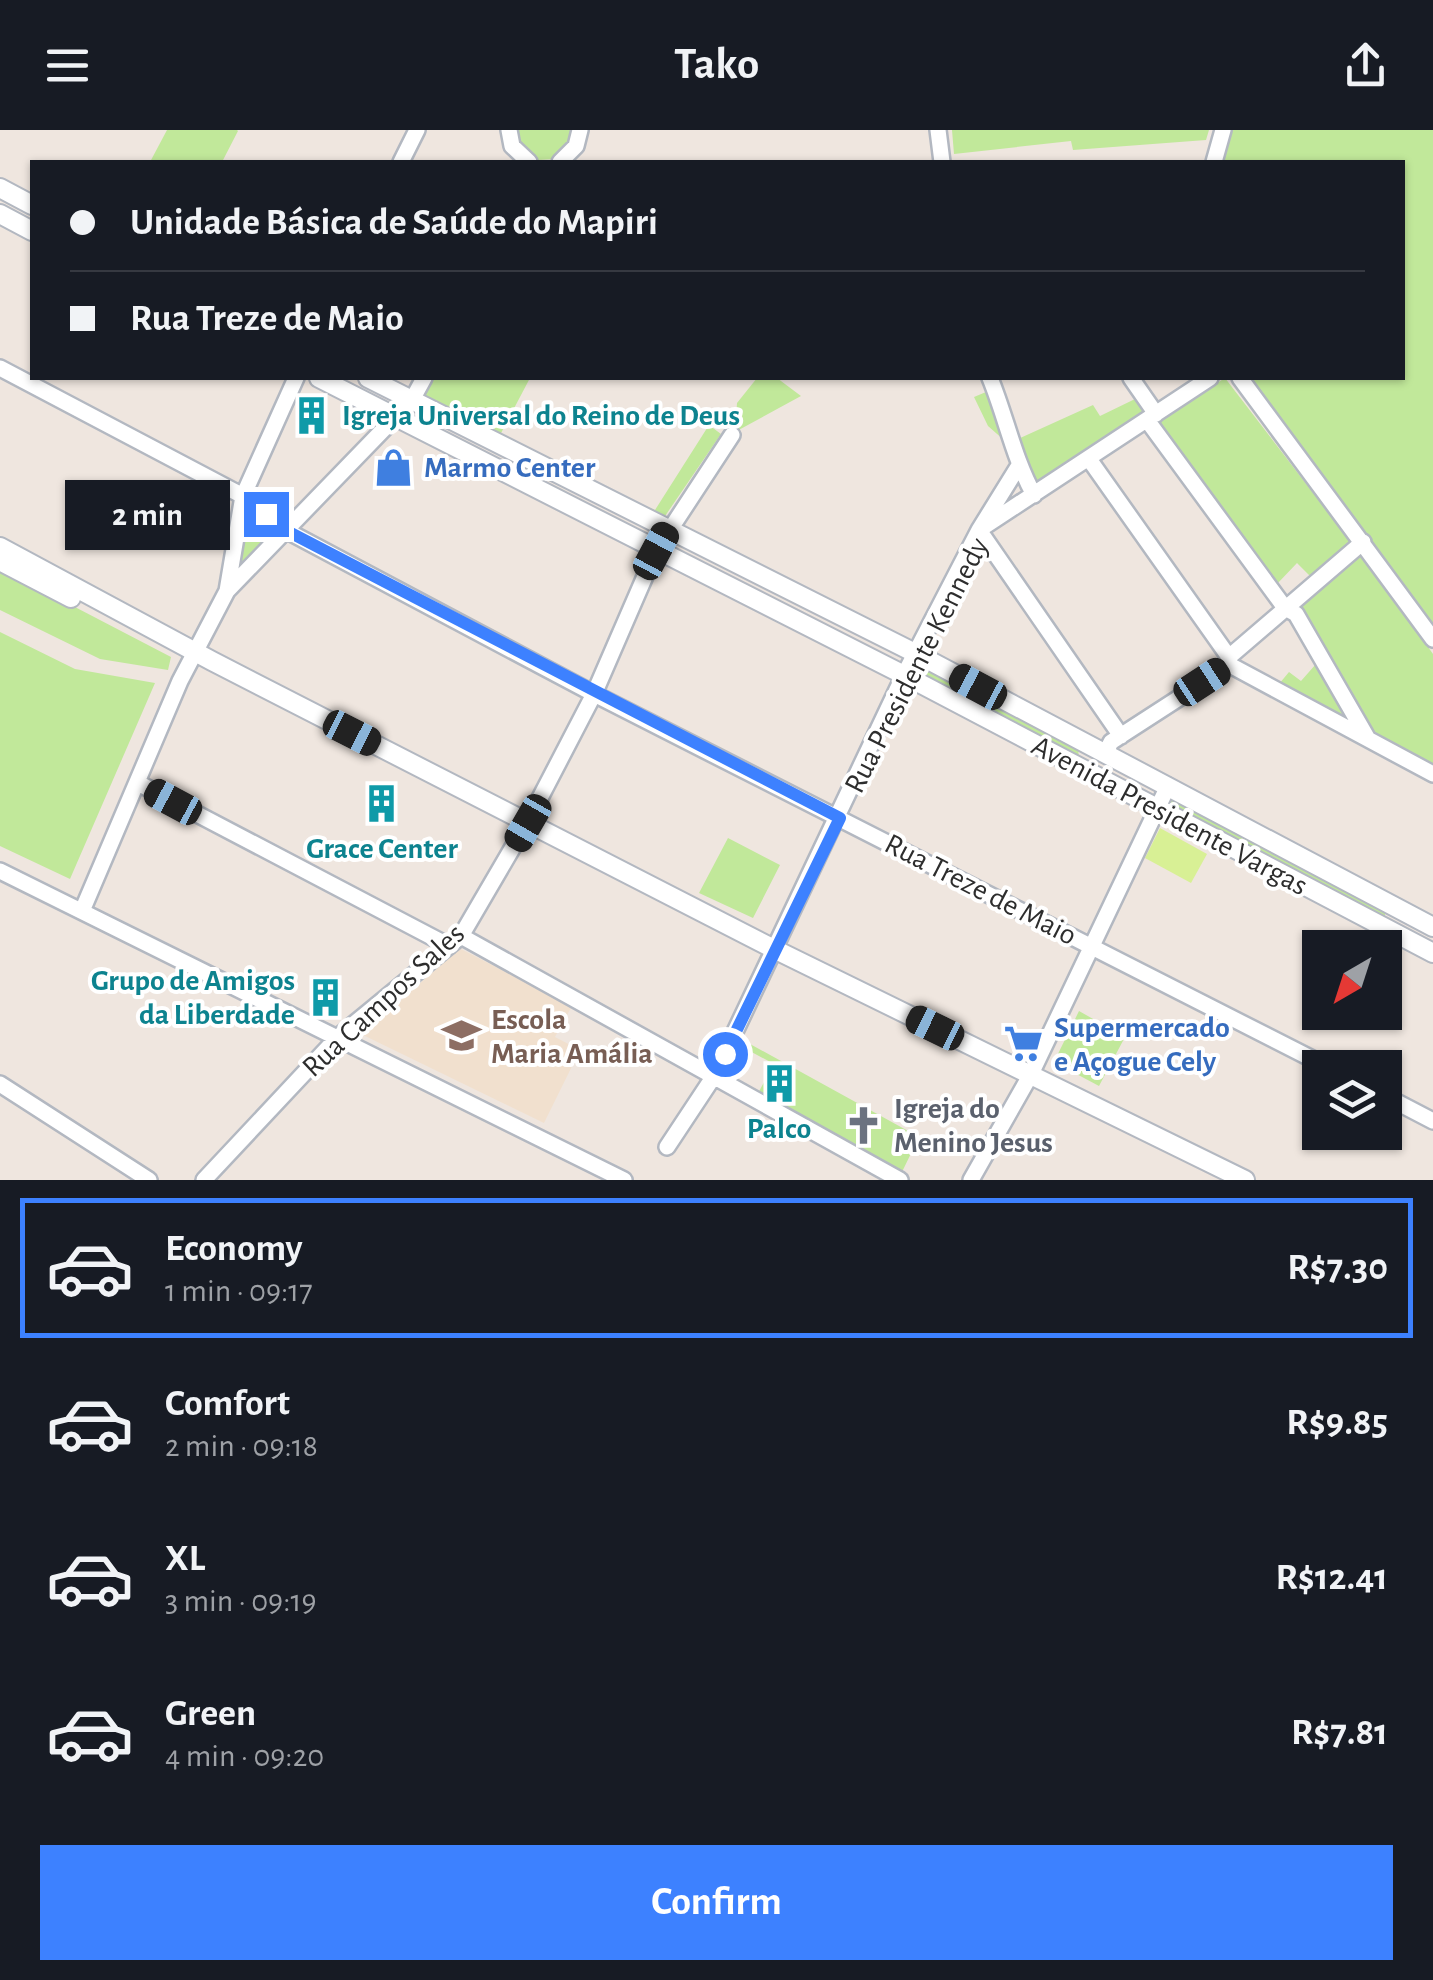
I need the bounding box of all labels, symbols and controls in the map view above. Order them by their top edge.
icon: menu [40,38,95,93]
icon: share [1338,38,1393,93]
text: Tako [674,42,759,87]
text: Unidade Básica de Saúde do Mapiri [130,204,658,242]
text: Rua Treze de Maio [130,300,404,338]
building icon: Igreja Universal do Reino de Deus [291,394,333,436]
place label: Igreja Universal do Reino de Deus [342,401,740,431]
shop icon: Marmo Center [373,446,415,488]
place label: Marmo Center [424,453,596,483]
callout: 2 min [66,479,231,549]
route end [244,492,289,537]
text: 2 min [112,499,183,531]
car [629,517,683,585]
street label: Rua Presidente Kennedy [839,533,994,798]
car [1169,653,1235,711]
car [944,660,1012,714]
car [318,706,386,760]
street label: Avenida Presidente Vargas [1027,730,1312,901]
car [139,775,207,829]
building icon: Grace Center [361,783,403,825]
car [500,790,556,856]
street label: Rua Treze de Maio [880,829,1081,951]
place label: Grace Center [306,834,458,864]
street label: Rua Campos Sales [297,918,470,1083]
north arrow [1302,930,1402,1030]
map controls [1302,930,1402,1150]
place label: Grupo de Amigos da Liberdade [91,966,295,1030]
building icon: Grupo de Amigos da Liberdade [304,976,346,1018]
car [901,1001,969,1055]
place label: Escola Maria Amália [491,1005,653,1069]
place label: Supermercado e Açogue Cely [1054,1013,1230,1077]
school or university icon: Escola Maria Amália [440,1015,482,1057]
supermarket icon: Supermercado e Açogue Cely [1003,1023,1045,1065]
route start [703,1032,748,1077]
button: layers [1302,1050,1402,1150]
building icon: Palco [758,1063,800,1105]
place label: Igreja do Menino Jesus [894,1094,1053,1158]
church icon: Igreja do Menino Jesus [843,1104,885,1146]
place label: Palco [747,1114,811,1144]
icon: car [45,1223,135,1313]
text: Economy [165,1230,303,1268]
text: R$7.30 [1287,1249,1388,1287]
text: 1 min · 09:17 [165,1275,313,1307]
icon: car [45,1378,135,1468]
text: Comfort [165,1385,290,1423]
text: R$9.85 [1286,1404,1388,1442]
text: 2 min · 09:18 [165,1430,318,1462]
icon: car [45,1533,135,1623]
text: XL [165,1540,205,1578]
text: R$12.41 [1275,1559,1388,1597]
text: 3 min · 09:19 [165,1585,317,1617]
icon: car [45,1688,135,1778]
text: Green [165,1695,256,1733]
text: R$7.81 [1291,1714,1388,1752]
text: 4 min · 09:20 [165,1740,324,1772]
button: Confirm [40,1845,1393,1960]

